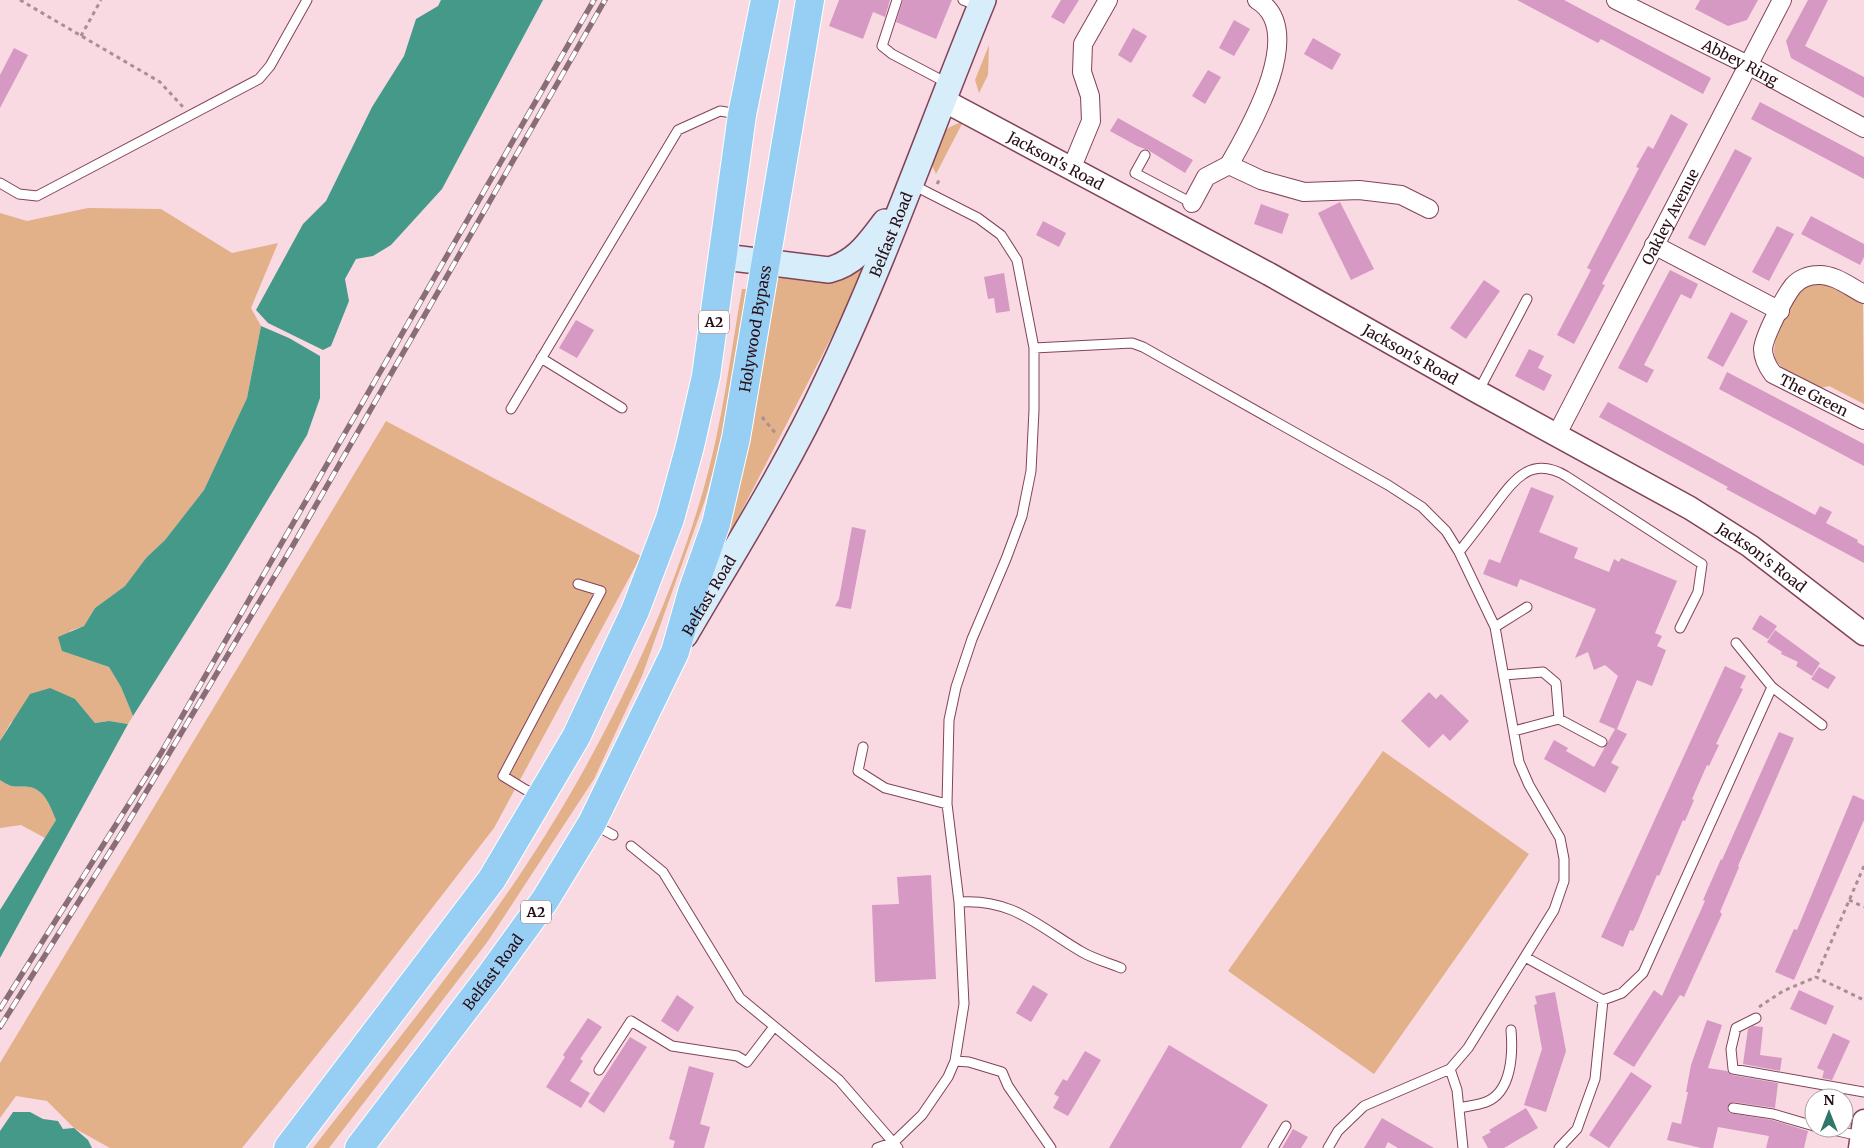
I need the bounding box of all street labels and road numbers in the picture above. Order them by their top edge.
street label: Abbey Ring [1698,34,1782,89]
street label: Jackson's Road [1004,126,1107,194]
street label: Oakley Avenue [1637,165,1703,268]
street label: Belfast Road [865,189,916,280]
street label: Holywood Bypass [734,264,775,394]
road number: A2 [699,311,729,334]
street label: Jackson's Road [1359,319,1461,388]
street label: The Green [1776,369,1852,420]
street label: Jackson's Road [1712,517,1810,596]
street label: Belfast Road [677,552,740,639]
road number: A2 [521,900,551,924]
street label: Belfast Road [458,930,527,1014]

